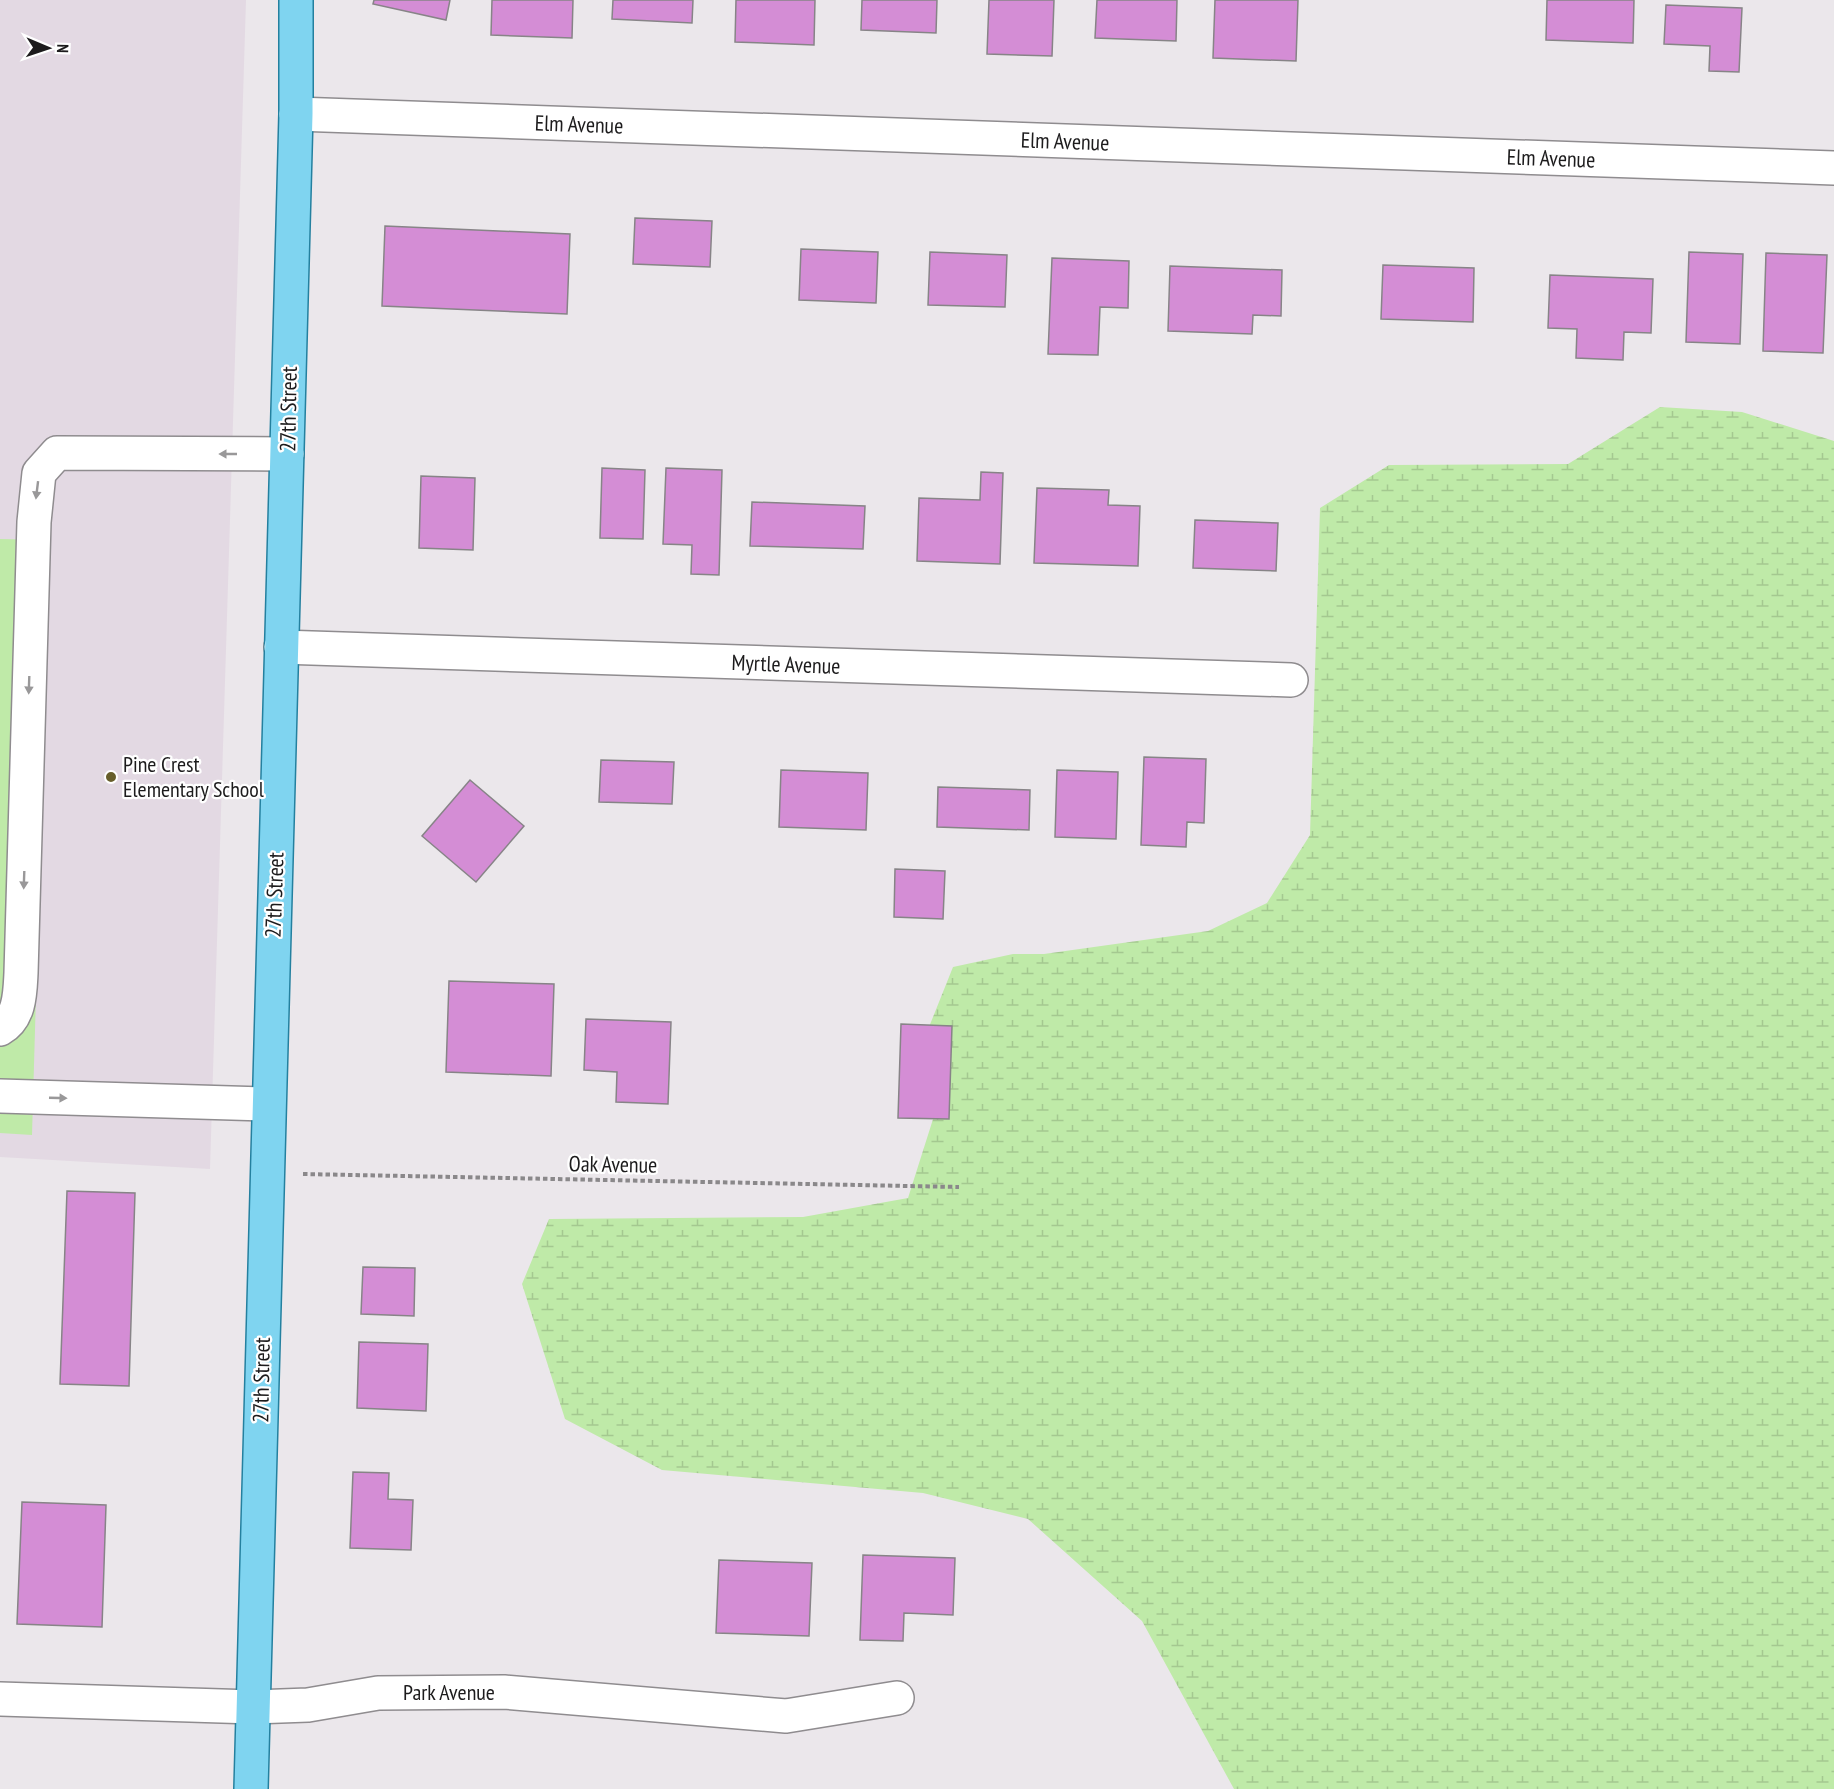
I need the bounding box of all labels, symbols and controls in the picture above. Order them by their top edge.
north arrow [18,18,78,78]
text: N [53,44,73,53]
street label: Elm Avenue [534,108,624,140]
street label: Elm Avenue [1020,125,1110,157]
street label: Elm Avenue [1506,142,1596,174]
street label: 27th Street [273,366,303,452]
one-way arrow [219,449,238,459]
one-way arrow [32,481,42,500]
street label: Myrtle Avenue [731,648,841,680]
one-way arrow [25,676,34,695]
place label: Pine Crest Elementary School [123,750,265,803]
marker: Pine Crest Elementary School [104,770,118,784]
street label: 27th Street [259,852,289,938]
one-way arrow [19,871,29,890]
one-way arrow [49,1093,68,1102]
street label: Oak Avenue [568,1149,658,1179]
street label: 27th Street [246,1337,276,1423]
street label: Park Avenue [403,1678,495,1706]

